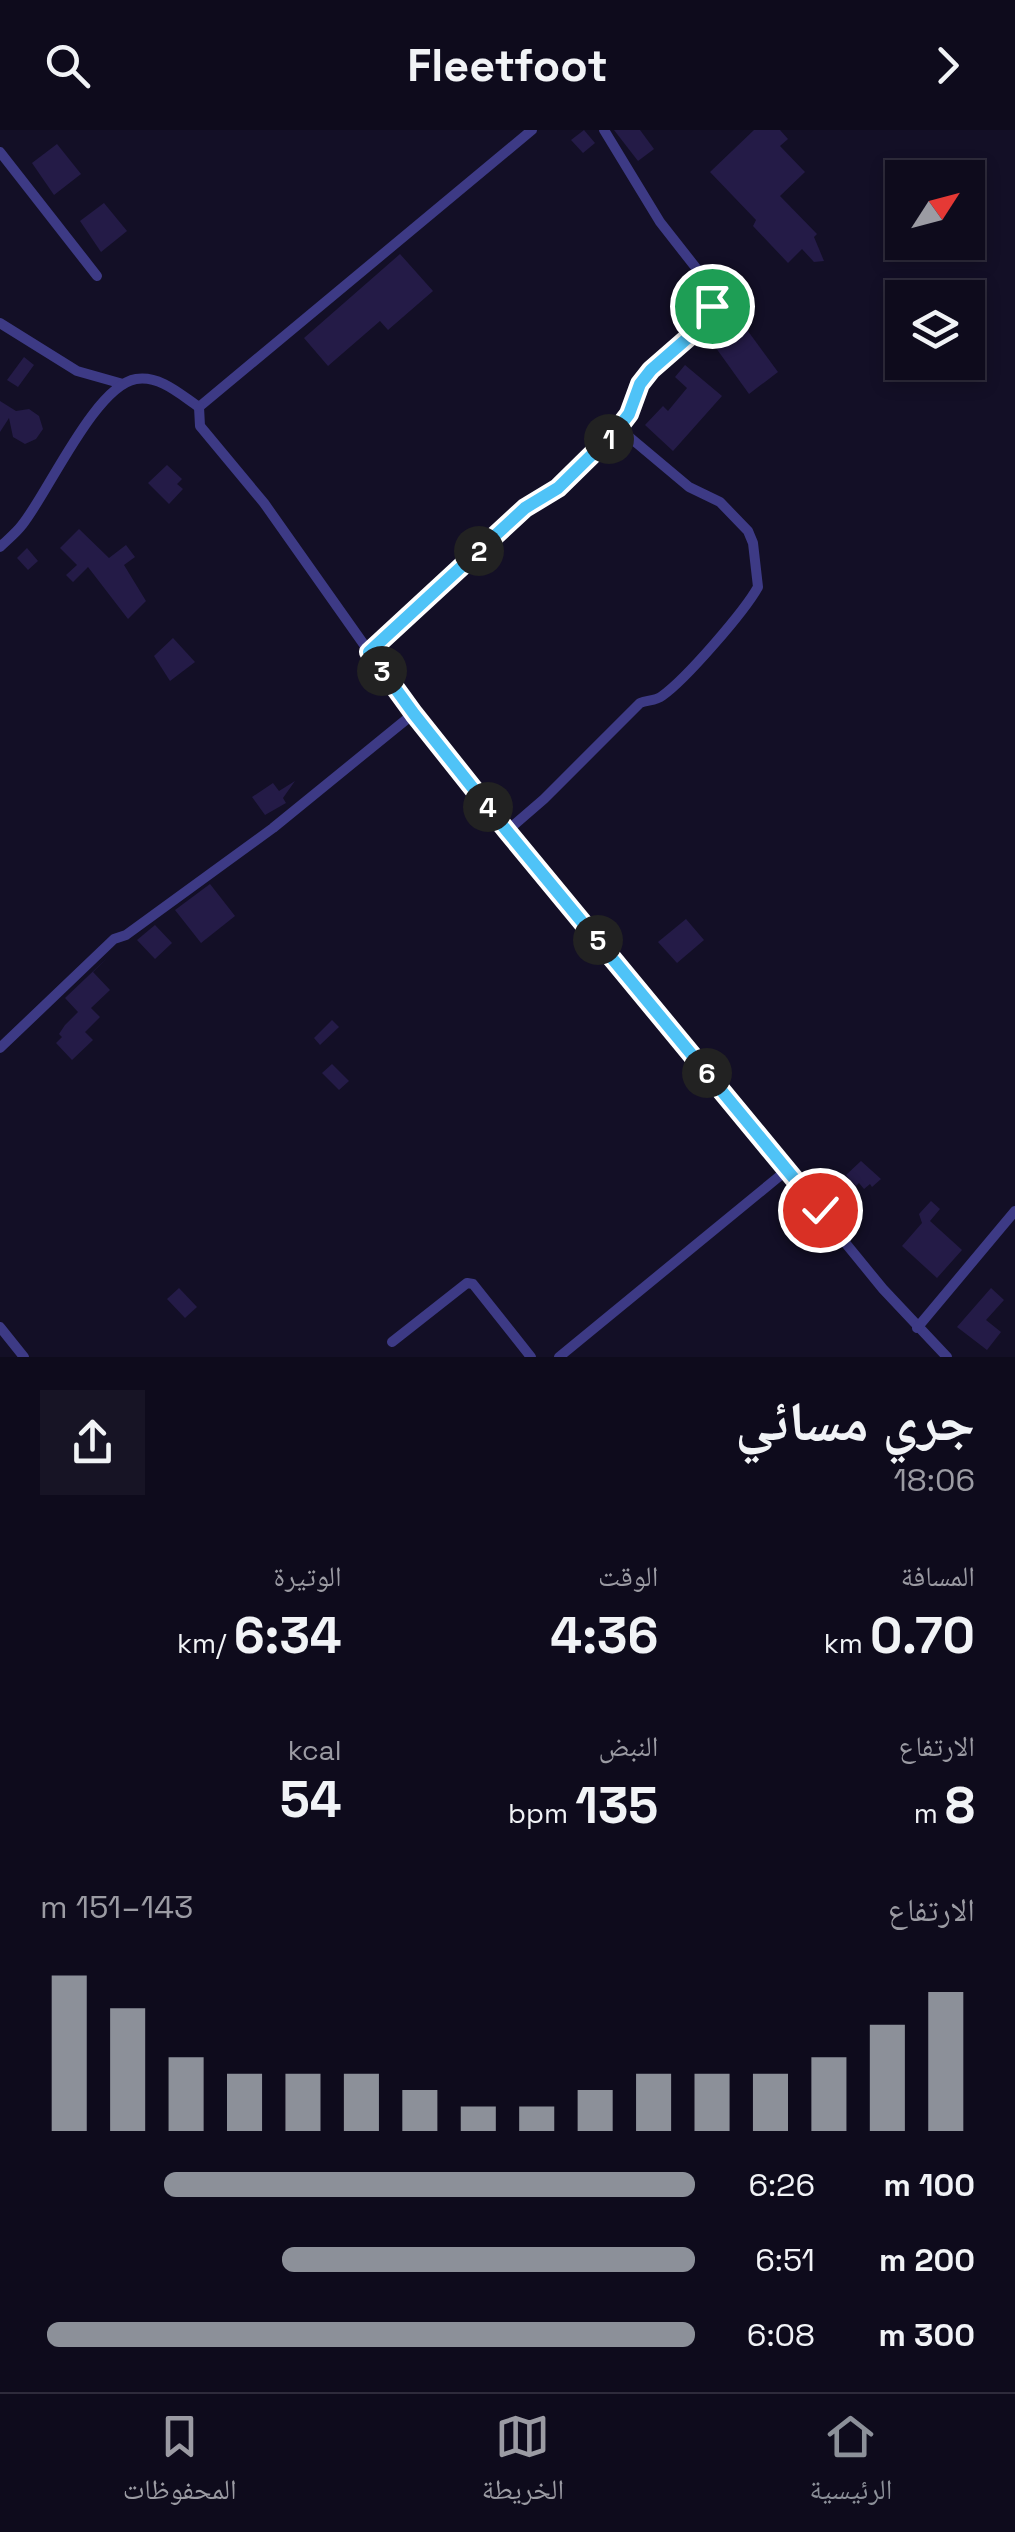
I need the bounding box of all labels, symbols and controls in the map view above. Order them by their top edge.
text: Fleetfoot [407,37,608,94]
icon: search [40,38,95,93]
icon: forward [920,38,975,93]
north arrow [885,160,985,260]
map controls [885,160,985,380]
pin [670,264,755,349]
icon: arrive [685,279,740,334]
button: layers [885,280,985,380]
pin: 1 [584,414,634,464]
text: 1 [603,421,615,457]
pin: 2 [454,526,504,576]
text: 2 [471,533,487,569]
pin: 3 [357,646,407,696]
text: 3 [373,653,391,689]
pin: 4 [463,782,513,832]
text: 4 [479,789,497,825]
pin: 5 [573,915,623,965]
text: 5 [590,922,606,958]
pin: 6 [682,1048,732,1098]
text: 6 [698,1055,716,1091]
pin [778,1168,863,1253]
icon: check [793,1183,848,1238]
text: جري مسائي [735,1387,975,1457]
button: share [40,1390,145,1495]
text: 18:06 [893,1460,975,1500]
text: الوتيرة [274,1558,342,1594]
text: الوقت [598,1558,658,1594]
text: المسافة [901,1558,975,1594]
text: 6:34 [234,1604,342,1668]
text: 4:36 [550,1604,658,1668]
text: 0.70 [870,1604,975,1668]
text: /km [177,1625,234,1661]
text: km [824,1625,870,1661]
text: النبض [599,1728,658,1764]
text: الارتفاع [899,1728,975,1764]
text: kcal [288,1732,342,1768]
text: 54 [280,1768,342,1832]
text: 135 [575,1774,658,1838]
text: 8 [945,1774,975,1838]
text: bpm [508,1795,575,1831]
text: m [914,1795,945,1831]
text: 143–151 m [40,1887,193,1927]
text: الارتفاع [888,1890,975,1930]
text: 6:26 [748,2165,815,2205]
text: 100 m [884,2165,975,2205]
text: 6:51 [755,2240,815,2280]
text: 200 m [879,2240,975,2280]
text: 6:08 [747,2315,815,2355]
text: 300 m [879,2315,975,2355]
tab: المحفوظات [123,2409,237,2517]
tab: الخريطة [482,2409,564,2517]
tab: الرئيسية [809,2409,892,2517]

